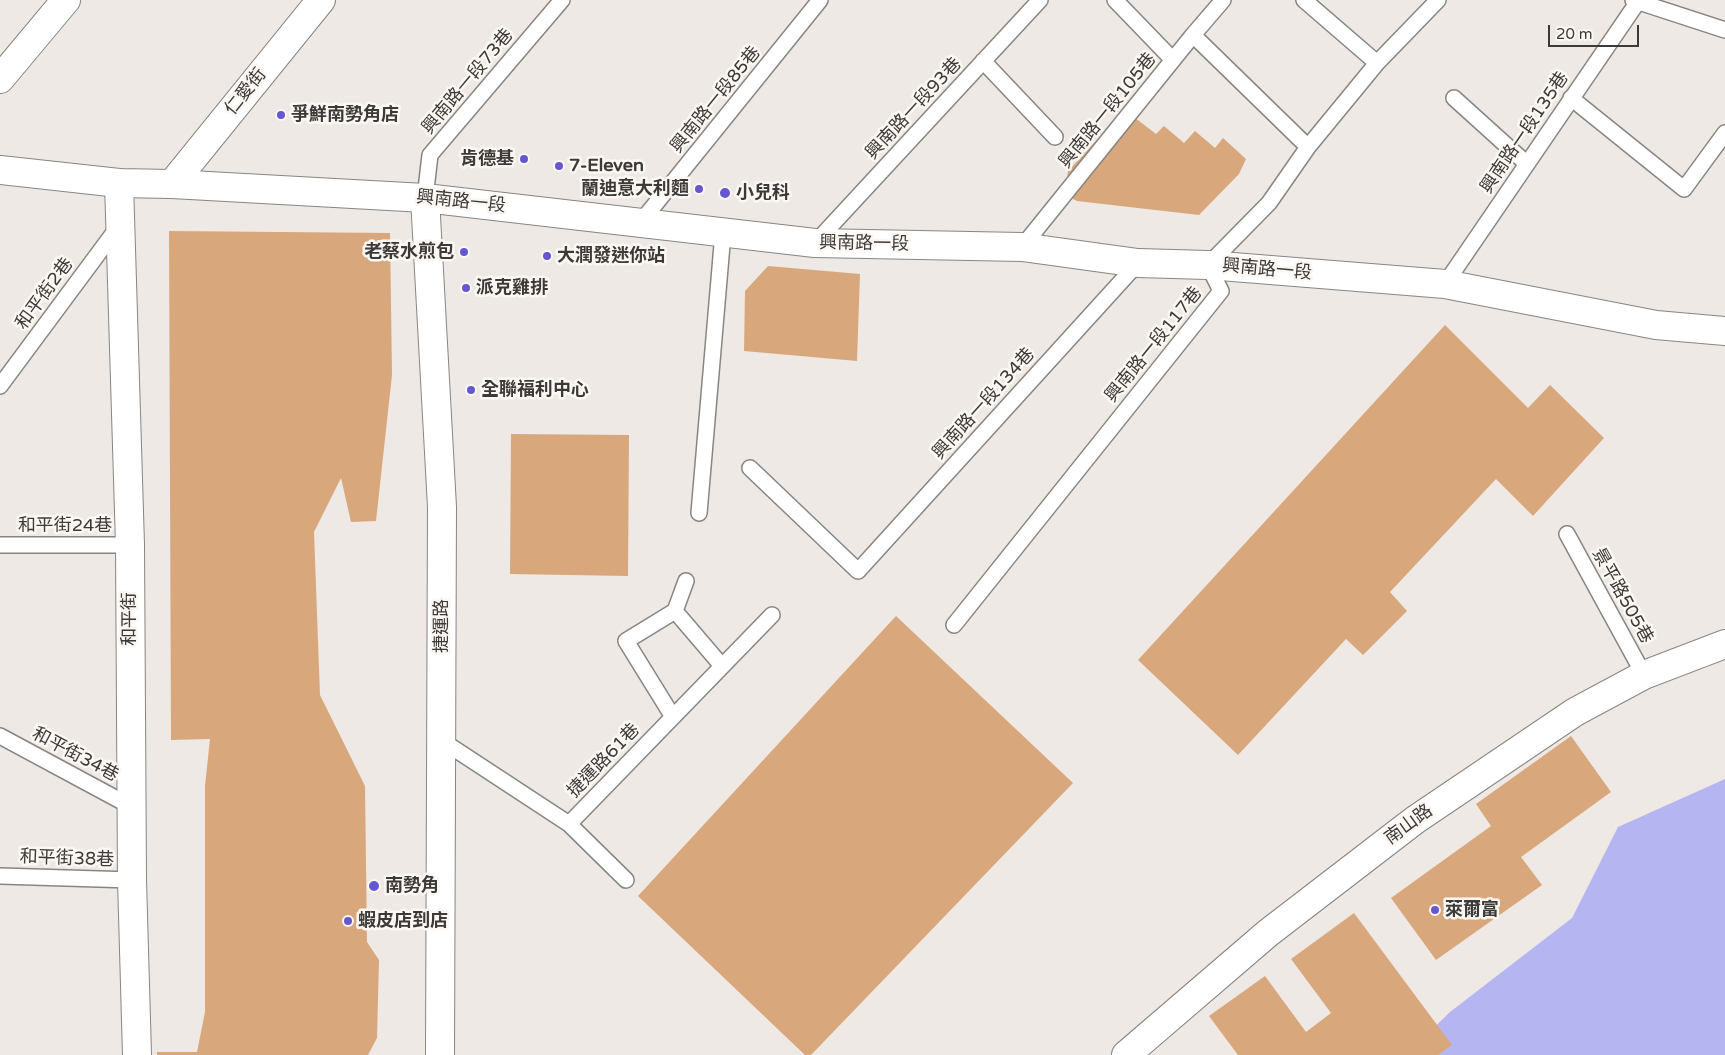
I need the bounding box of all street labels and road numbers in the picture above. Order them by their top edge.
street label: 興南路一段73巷 [418,25,518,139]
street label: 興南路一段85巷 [667,42,765,158]
street label: 興南路一段105巷 [1055,49,1161,173]
street label: 興南路一段93巷 [862,54,966,164]
street label: 仁愛街 [221,64,271,120]
street label: 興南路一段135巷 [1476,68,1574,198]
street label: 興南路一段 [415,187,507,217]
street label: 興南路一段 [819,232,909,256]
street label: 和平街2巷 [12,254,78,334]
street label: 興南路一段 [1221,255,1313,285]
street label: 興南路一段117巷 [1101,283,1207,407]
street label: 興南路一段134巷 [928,344,1040,464]
street label: 和平街24巷 [18,515,112,537]
street label: 景平路505巷 [1587,544,1657,648]
street label: 和平街 [119,592,141,646]
street label: 捷運路 [431,599,453,653]
street label: 捷運路61巷 [563,719,645,803]
street label: 和平街34巷 [28,723,122,787]
street label: 南山路 [1381,800,1437,850]
street label: 和平街38巷 [19,847,115,871]

